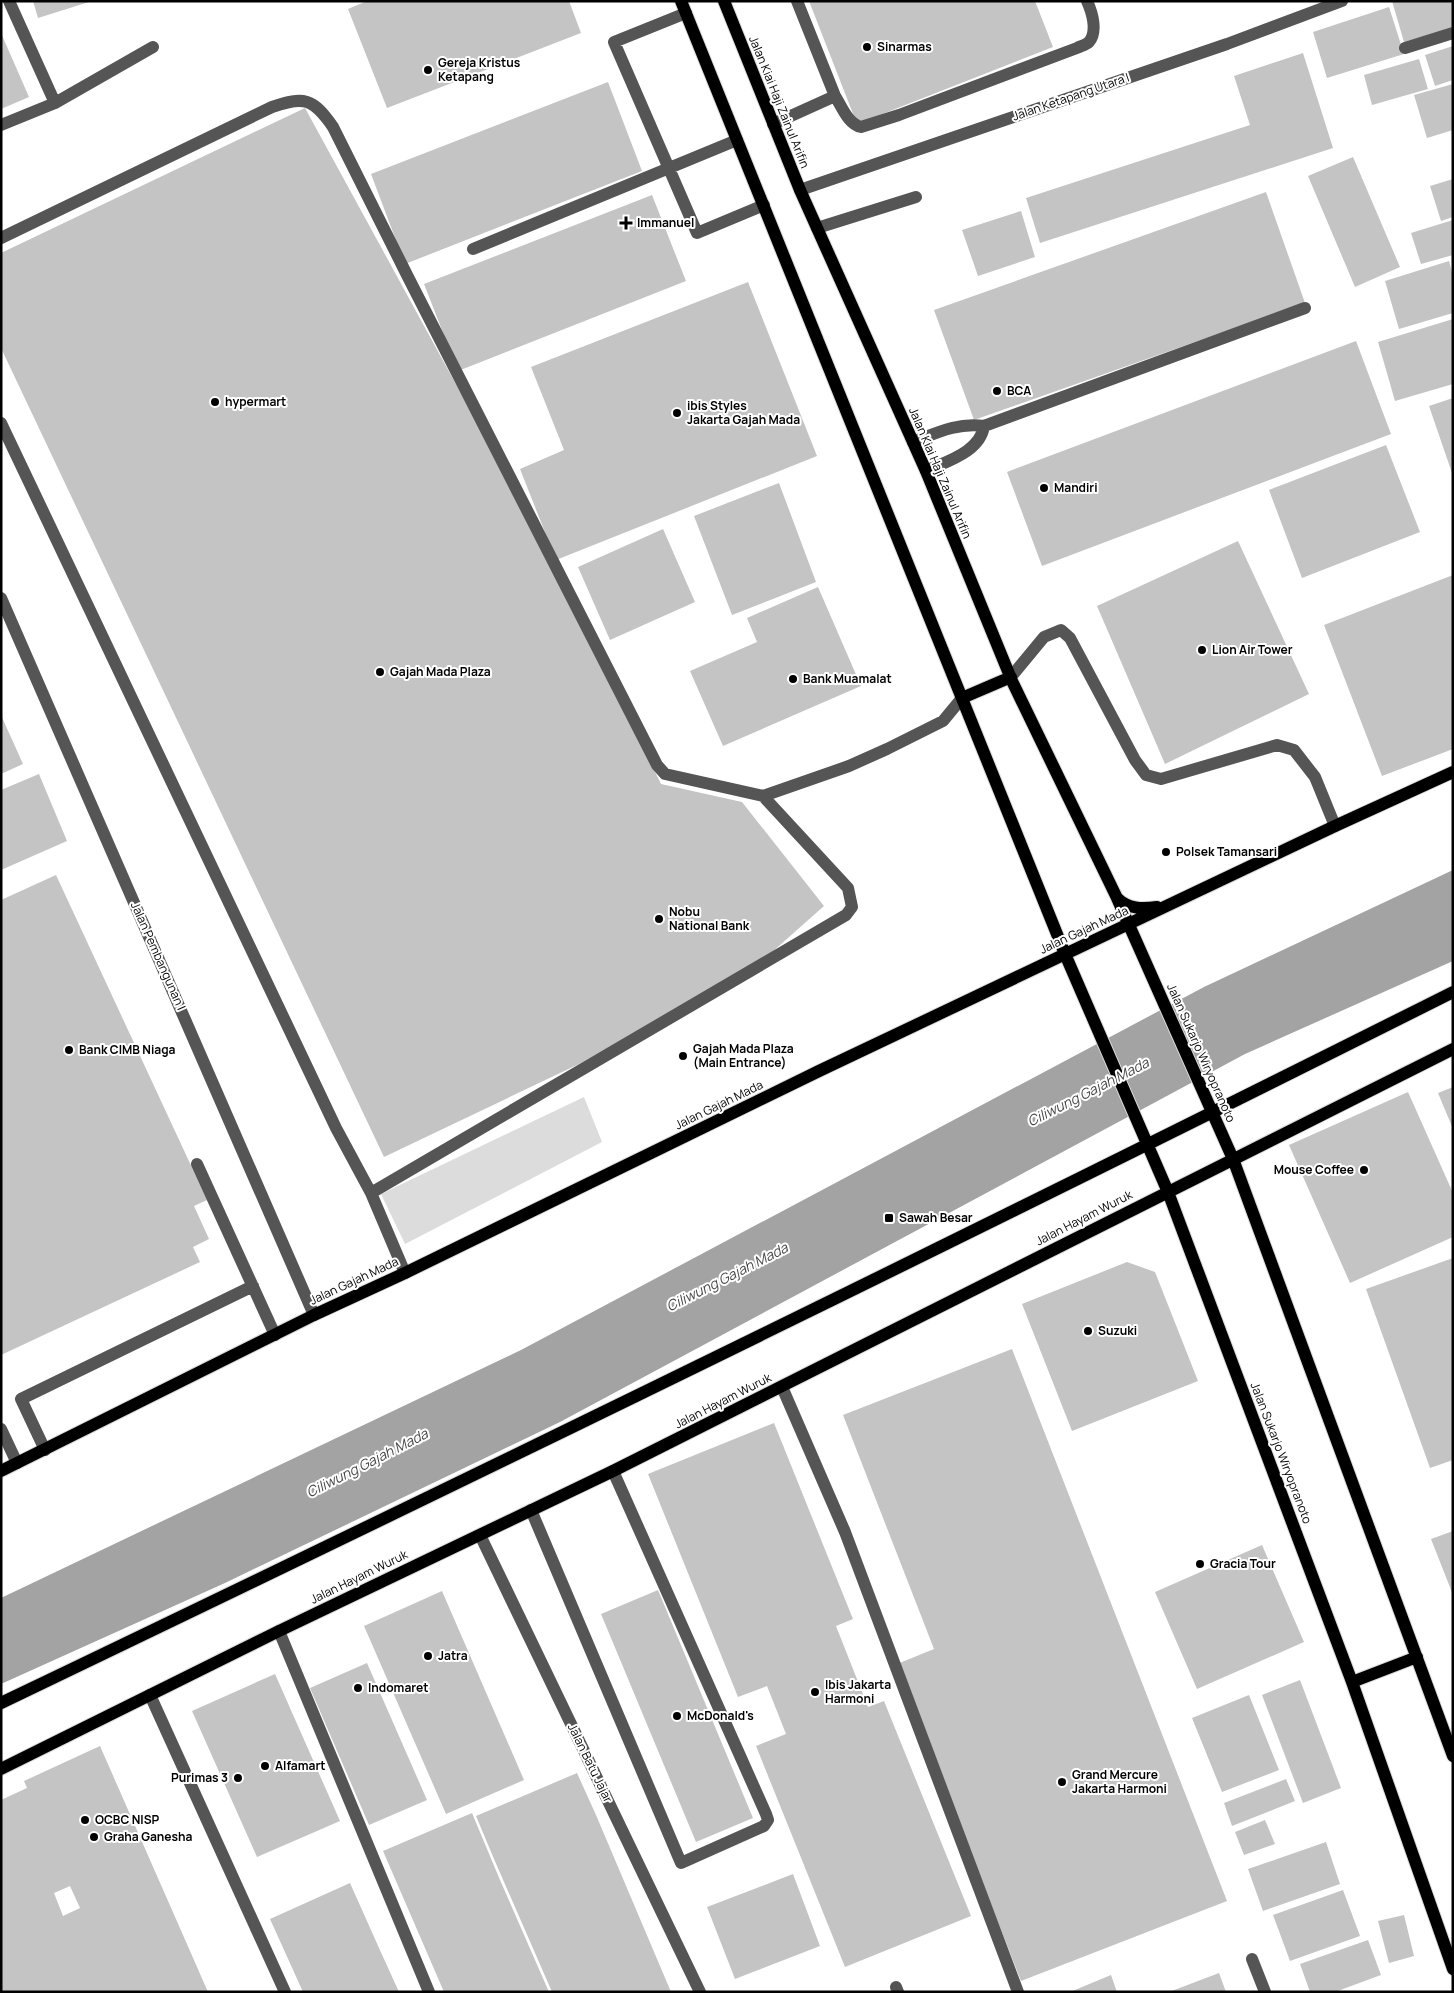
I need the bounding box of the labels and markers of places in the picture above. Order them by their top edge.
place label: Sinarmas [877,38,932,55]
marker: Sinarmas [861,41,873,53]
place label: Gereja Kristus Ketapang [438,54,521,85]
marker: Gereja Kristus Ketapang [422,64,434,76]
place label: Immanuel [637,214,694,231]
marker: Immanuel [619,216,633,230]
place label: BCA [1007,382,1031,399]
marker: BCA [991,385,1003,397]
place label: hypermart [225,393,286,410]
marker: hypermart [209,396,221,408]
place label: ibis Styles Jakarta Gajah Mada [687,397,800,428]
marker: ibis Styles Jakarta Gajah Mada [671,407,683,419]
place label: Mandiri [1054,479,1098,496]
marker: Mandiri [1038,482,1050,494]
place label: Lion Air Tower [1212,641,1293,658]
marker: Lion Air Tower [1196,644,1208,656]
place label: Gajah Mada Plaza [390,663,491,680]
marker: Gajah Mada Plaza [374,666,386,678]
place label: Bank Muamalat [803,670,892,687]
marker: Bank Muamalat [787,673,799,685]
place label: Polsek Tamansari [1176,843,1277,860]
marker: Polsek Tamansari [1160,846,1172,858]
place label: Nobu National Bank [669,903,750,934]
marker: Nobu National Bank [653,913,665,925]
place label: Gajah Mada Plaza (Main Entrance) [693,1040,794,1071]
place label: Bank CIMB Niaga [79,1041,176,1058]
marker: Bank CIMB Niaga [63,1044,75,1056]
marker: Gajah Mada Plaza (Main Entrance) [677,1050,689,1062]
place label: Mouse Coffee [1274,1161,1354,1178]
marker: Mouse Coffee [1358,1164,1370,1176]
place label: Sawah Besar [899,1209,973,1226]
marker: Sawah Besar [883,1212,895,1224]
place label: Suzuki [1098,1322,1137,1339]
marker: Suzuki [1082,1325,1094,1337]
place label: Gracia Tour [1210,1555,1276,1572]
marker: Gracia Tour [1194,1558,1206,1570]
place label: Jatra [438,1647,468,1664]
marker: Jatra [422,1650,434,1662]
place label: Ibis Jakarta Harmoni [825,1676,891,1707]
place label: Indomaret [368,1679,428,1696]
marker: Indomaret [352,1682,364,1694]
marker: Ibis Jakarta Harmoni [809,1686,821,1698]
place label: McDonald's [687,1707,754,1724]
marker: McDonald's [671,1710,683,1722]
place label: Alfamart [275,1757,325,1774]
marker: Alfamart [259,1760,271,1772]
place label: Grand Mercure Jakarta Harmoni [1072,1766,1167,1797]
place label: Purimas 3 [171,1769,228,1786]
marker: Purimas 3 [232,1772,244,1784]
marker: Grand Mercure Jakarta Harmoni [1056,1776,1068,1788]
place label: OCBC NISP [95,1811,160,1828]
marker: OCBC NISP [79,1814,91,1826]
place label: Graha Ganesha [104,1828,192,1845]
marker: Graha Ganesha [88,1831,100,1843]

